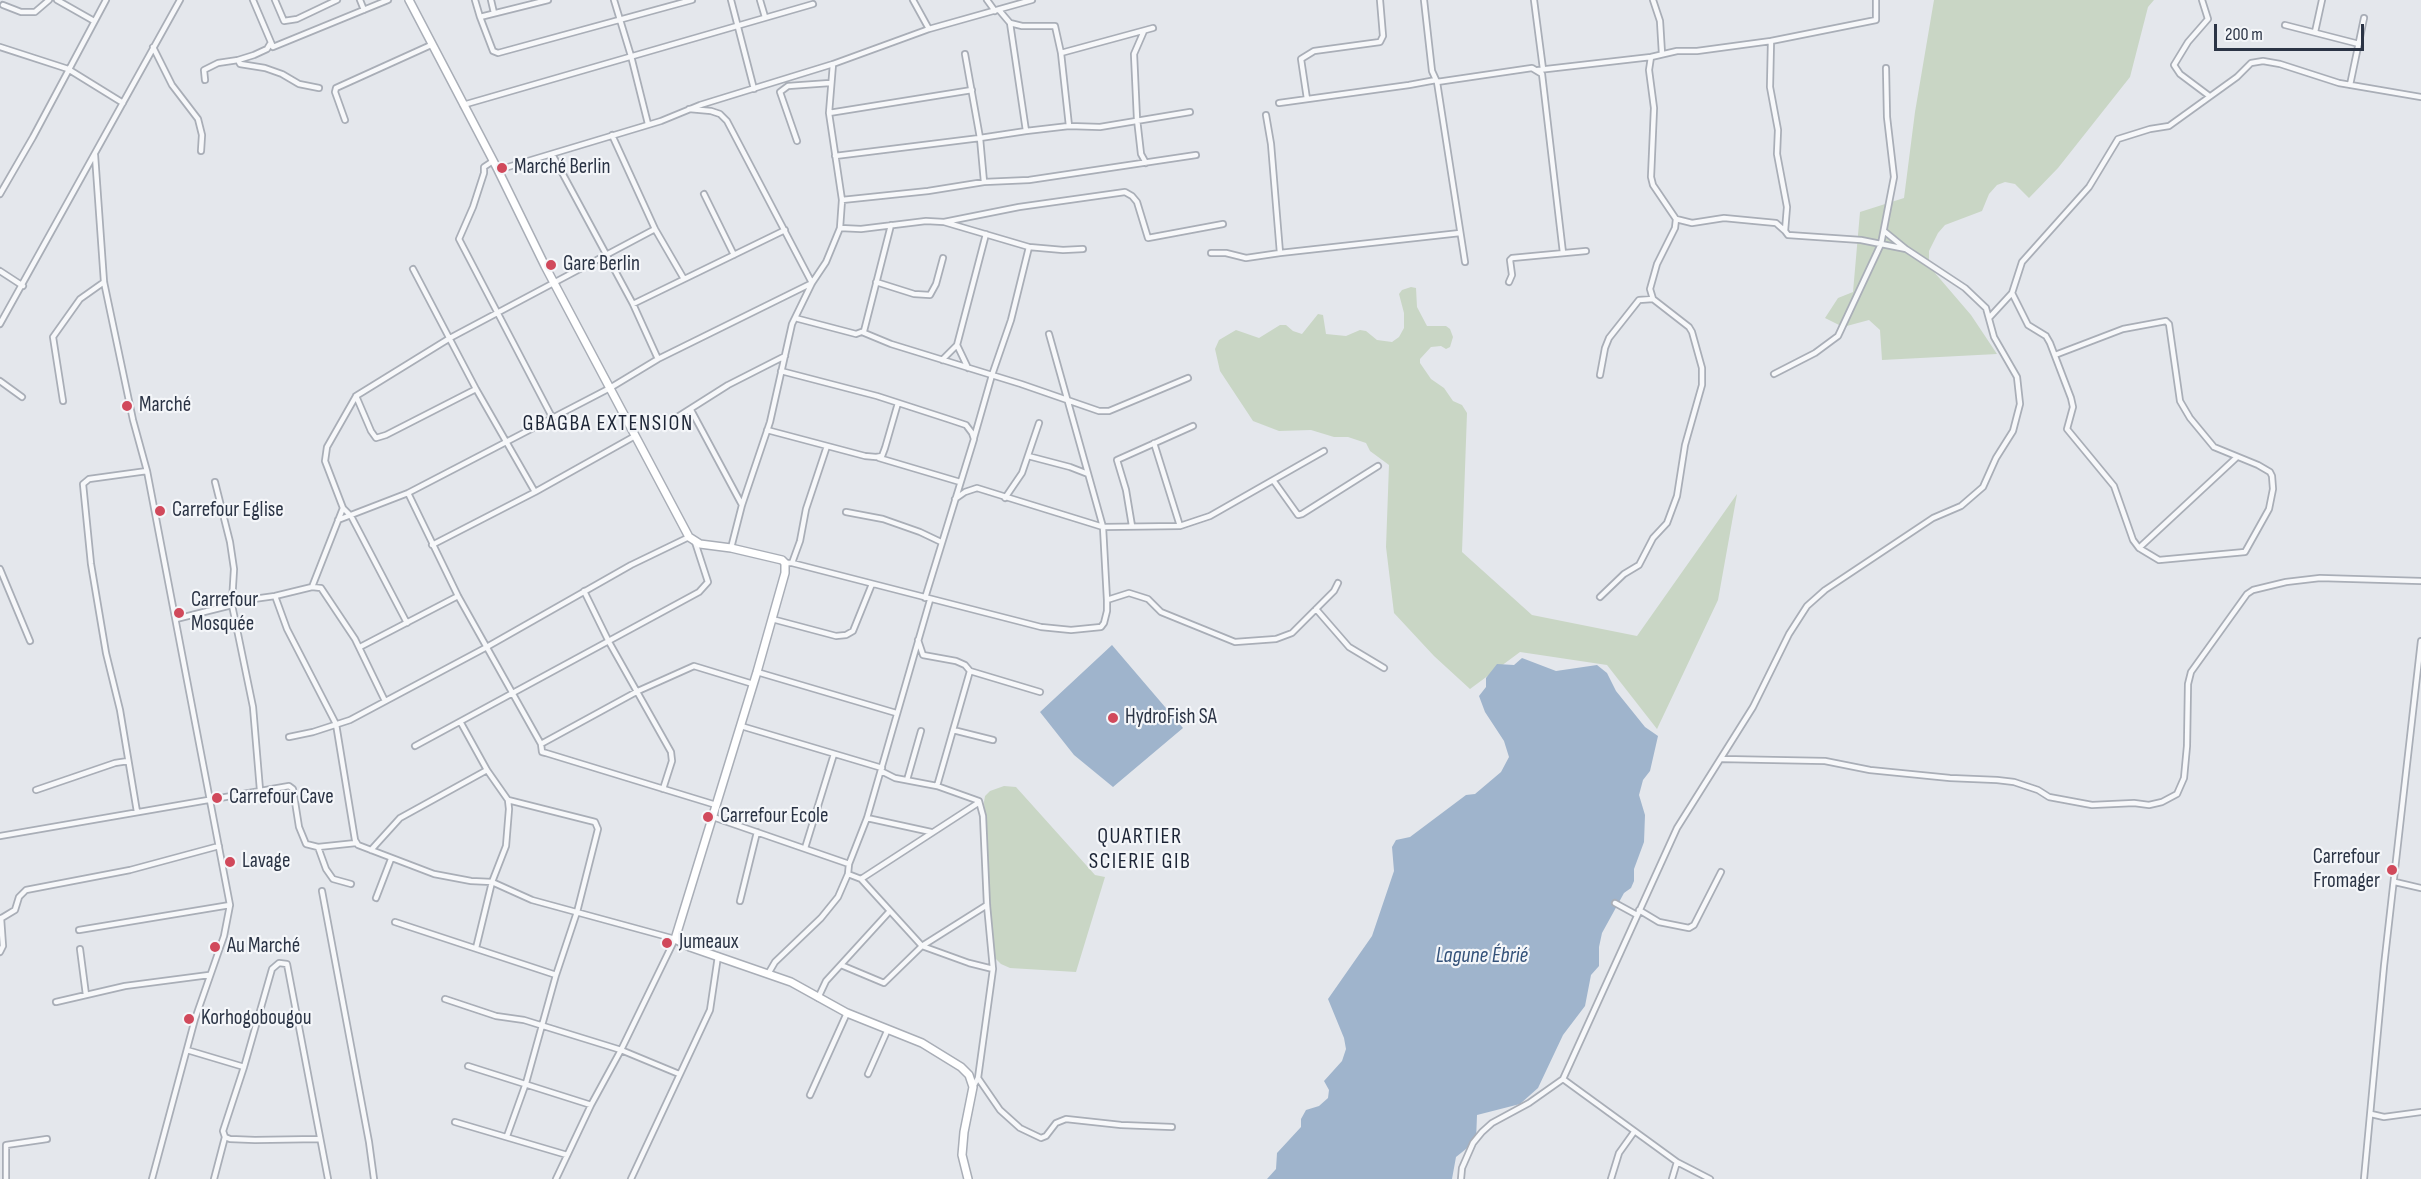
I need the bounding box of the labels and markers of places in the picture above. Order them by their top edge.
place label: Marché Berlin [514,155,610,181]
marker: Marché Berlin [495,161,509,175]
place label: Gare Berlin [563,252,640,278]
marker: Gare Berlin [544,258,558,272]
place label: Marché [139,393,191,419]
marker: Marché [120,399,134,413]
place label: Carrefour Eglise [172,498,284,524]
marker: Carrefour Eglise [153,504,167,518]
place label: Carrefour Mosquée [191,588,258,638]
marker: Carrefour Mosquée [172,606,186,620]
place label: HydroFish SA [1125,705,1217,731]
marker: HydroFish SA [1106,711,1120,725]
place label: Carrefour Cave [229,785,334,811]
marker: Carrefour Cave [210,791,224,805]
place label: Carrefour Ecole [720,804,828,830]
marker: Carrefour Ecole [701,810,715,824]
place label: Carrefour Fromager [2313,845,2380,895]
place label: Lavage [242,849,290,875]
marker: Lavage [223,855,237,869]
marker: Carrefour Fromager [2385,863,2399,877]
place label: Jumeaux [679,930,739,956]
place label: Au Marché [227,934,300,960]
marker: Jumeaux [660,936,674,950]
marker: Au Marché [208,940,222,954]
place label: Korhogobougou [201,1006,312,1032]
marker: Korhogobougou [182,1012,196,1026]

